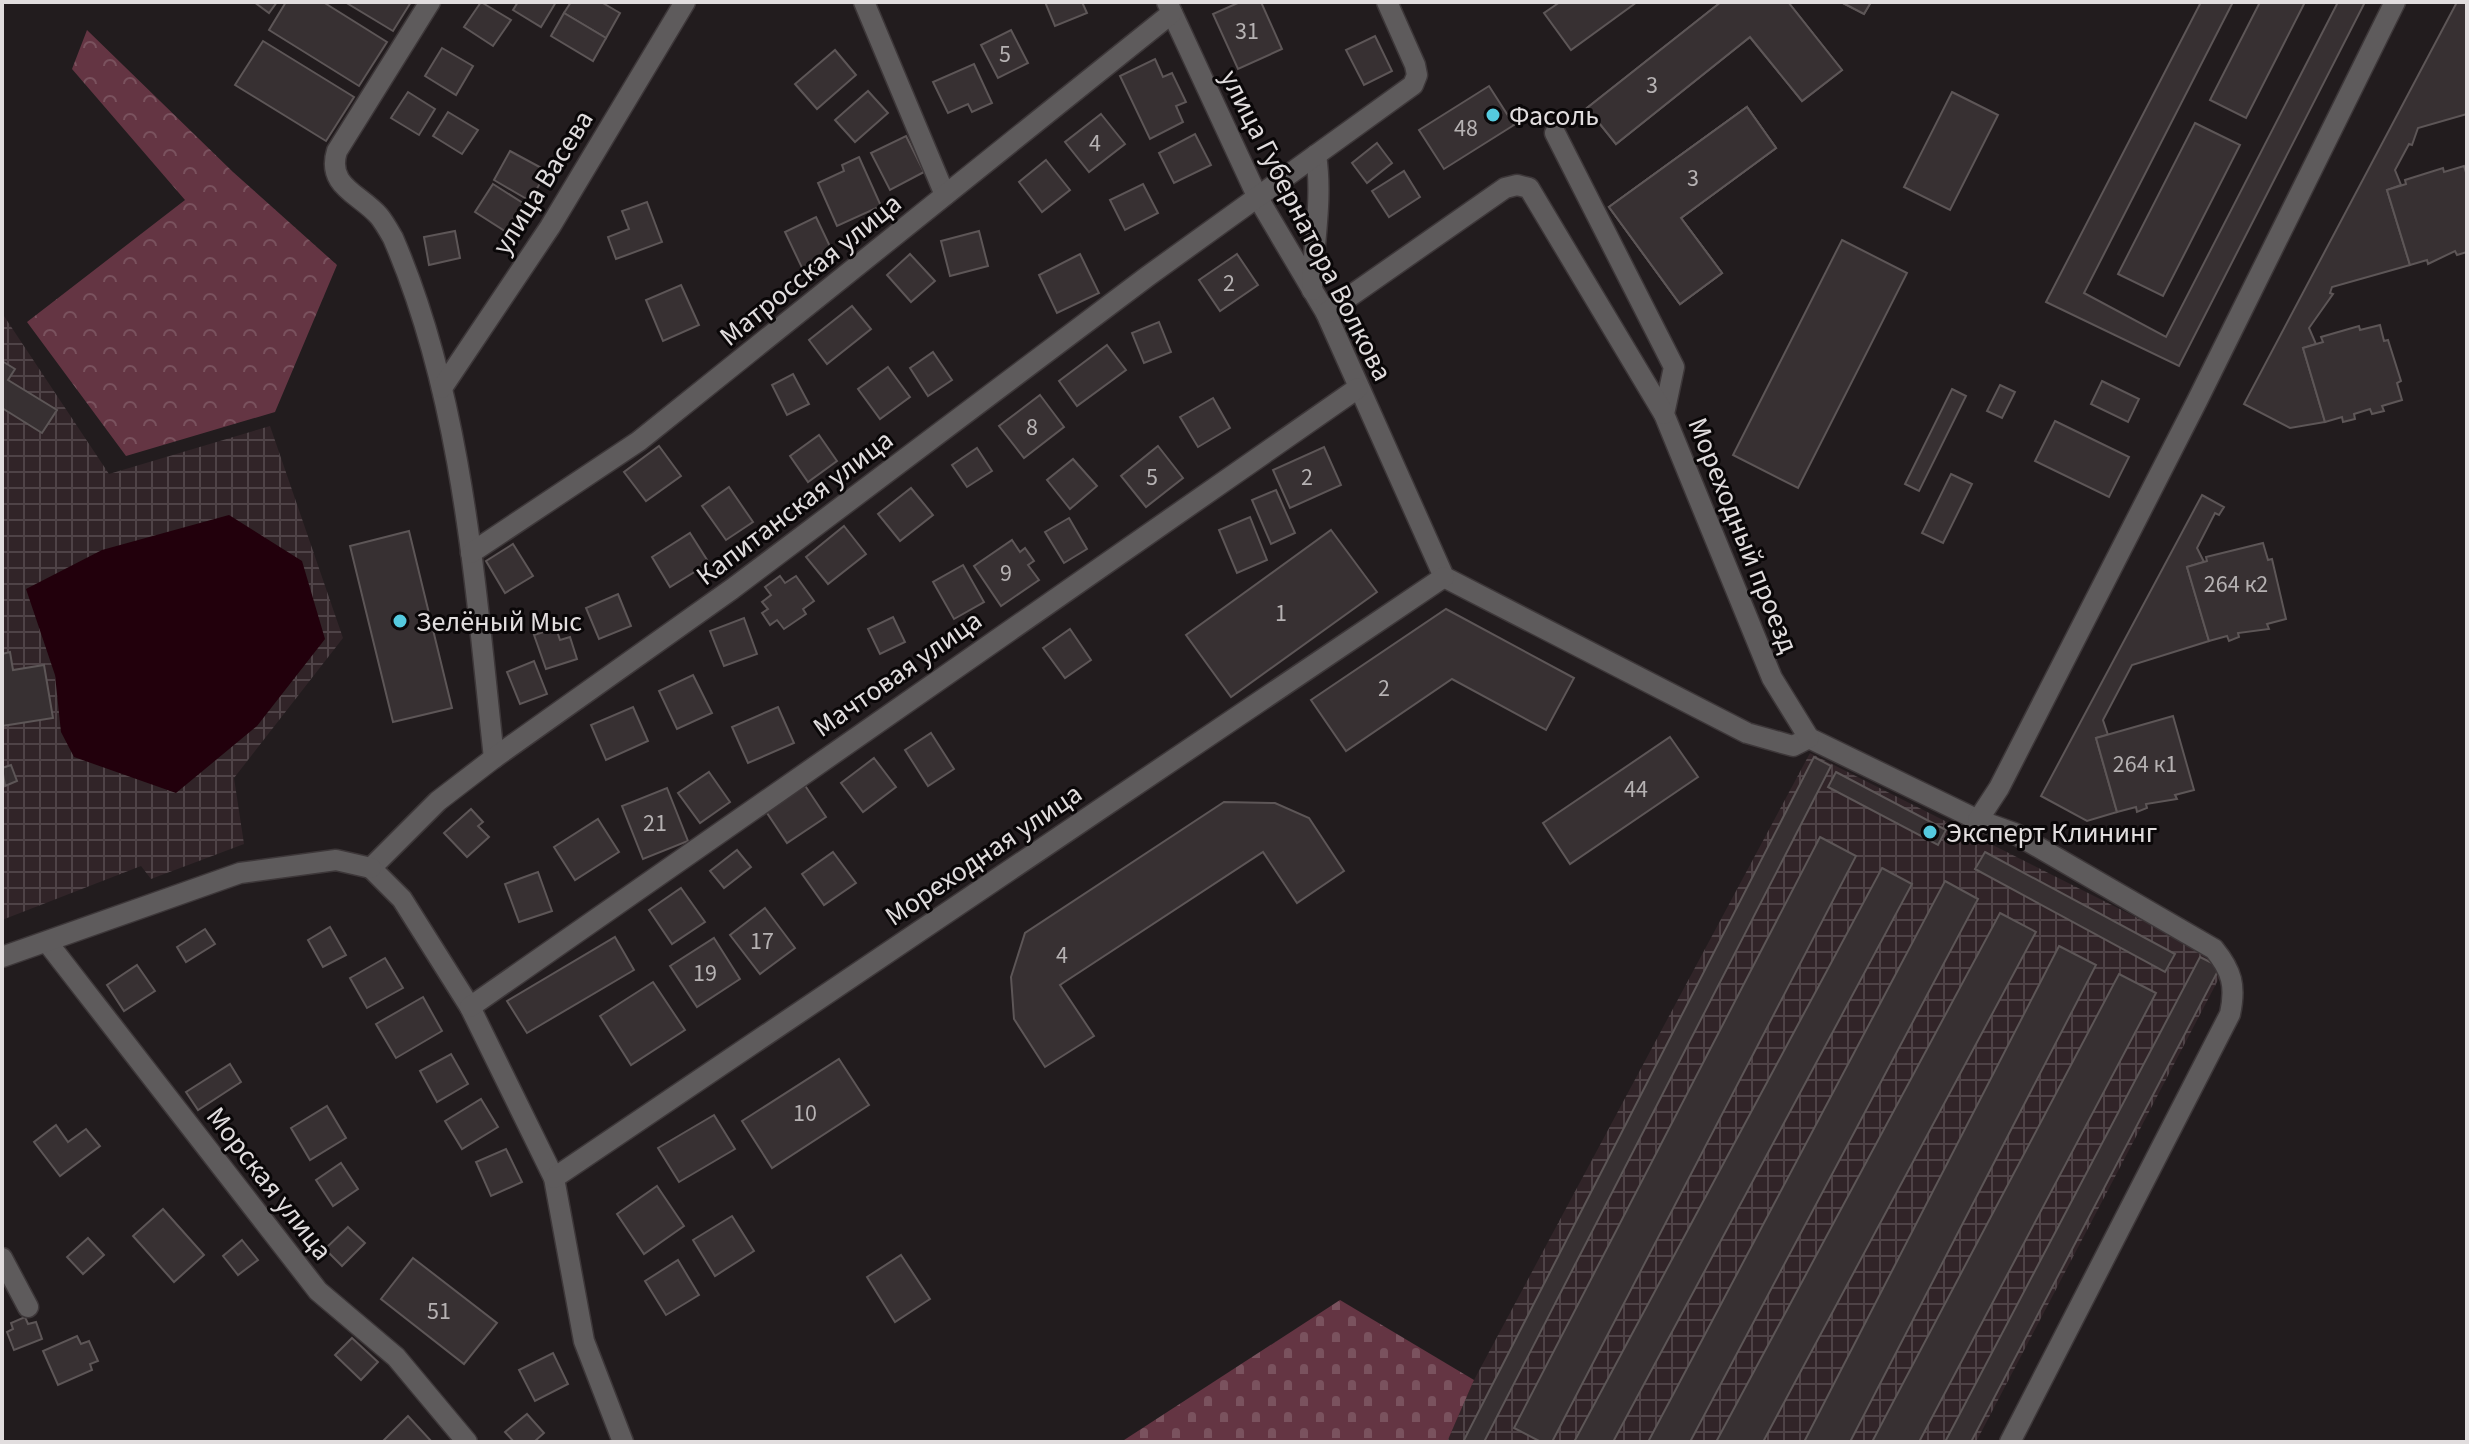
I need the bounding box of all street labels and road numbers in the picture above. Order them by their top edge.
street label: улица Губернатора Волкова [1210,63,1402,388]
street label: улица Васева [482,102,603,263]
street label: Матросская улица [711,184,910,356]
street label: Мореходный проезд [1678,412,1809,659]
street label: Капитанская улица [688,420,902,595]
street label: Мачтовая улица [805,601,990,747]
street label: Мореходная улица [877,774,1090,936]
street label: Морская улица [197,1098,342,1269]

